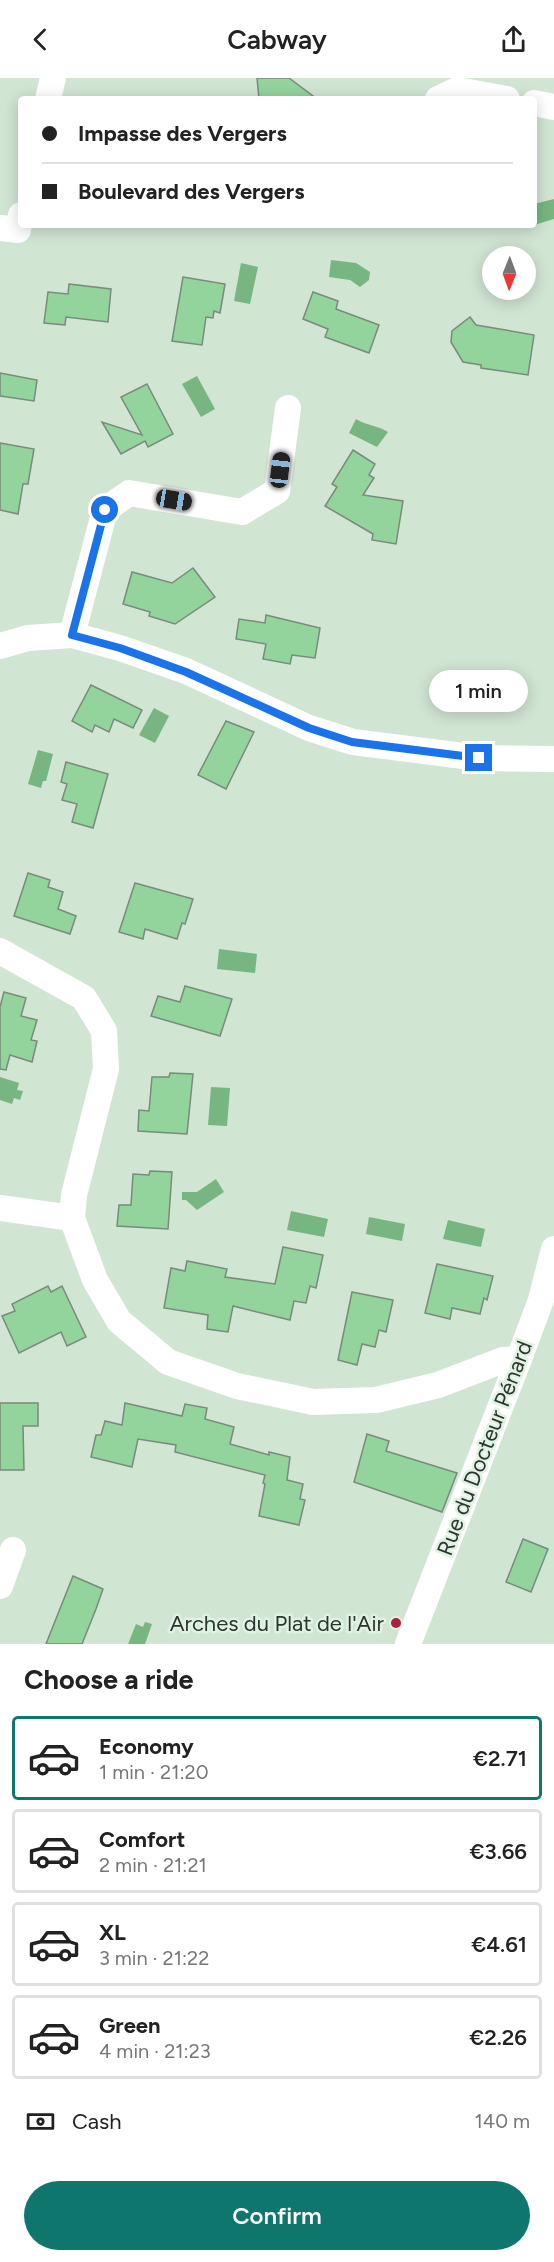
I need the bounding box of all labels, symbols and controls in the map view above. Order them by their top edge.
icon: back [24,23,57,56]
text: Cabway [227,23,327,56]
icon: share [497,23,530,56]
text: Impasse des Vergers [78,120,287,147]
text: Boulevard des Vergers [78,178,304,205]
north arrow [482,246,536,300]
map controls [482,246,536,300]
car [269,451,291,489]
car [155,488,193,512]
route start [91,496,118,523]
callout: 1 min [430,671,528,713]
text: 1 min [455,679,502,703]
route end [465,744,492,771]
street label: Rue du Docteur Pénard [431,1337,538,1559]
place label: Arches du Plat de l'Air [170,1610,385,1637]
marker: Arches du Plat de l'Air [389,1616,403,1630]
text: Choose a ride [24,1663,193,1696]
icon: car [27,1731,81,1785]
text: Economy [99,1733,194,1760]
text: €2.71 [473,1745,527,1772]
text: 1 min · 21:20 [99,1760,208,1784]
icon: car [27,1824,81,1878]
text: Comfort [99,1826,185,1853]
text: €3.66 [470,1838,527,1865]
text: 2 min · 21:21 [99,1853,207,1877]
icon: car [27,1917,81,1971]
text: XL [99,1919,126,1946]
text: €4.61 [471,1931,527,1958]
text: 3 min · 21:22 [99,1946,209,1970]
icon: car [27,2010,81,2064]
text: Green [99,2012,161,2039]
text: €2.26 [469,2024,527,2051]
text: 4 min · 21:23 [99,2039,211,2063]
icon: cash [24,2105,57,2138]
text: Cash [72,2108,122,2135]
text: 140 m [475,2109,530,2133]
button: Confirm [24,2181,530,2250]

